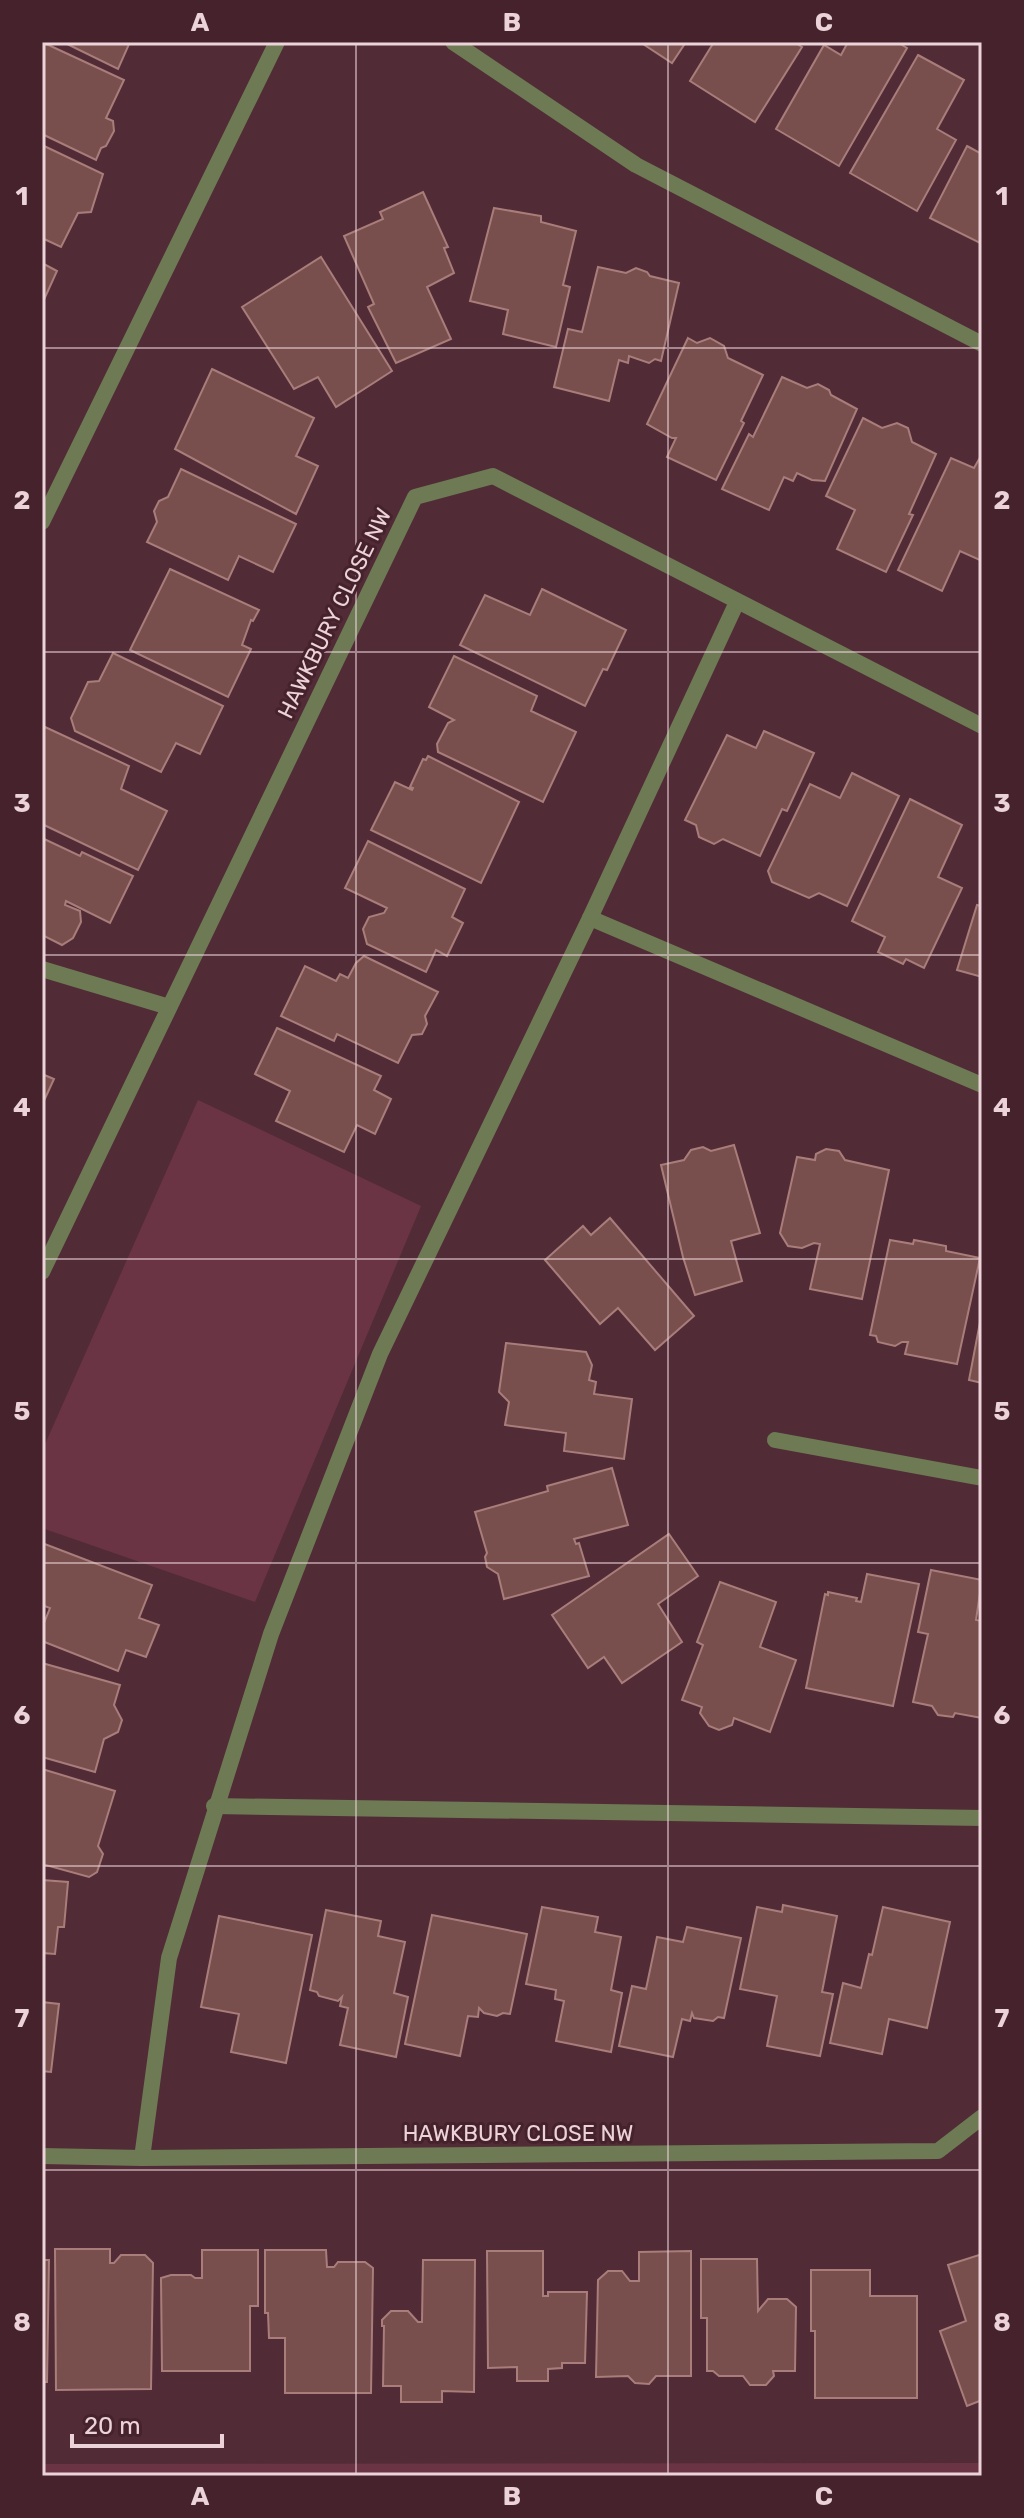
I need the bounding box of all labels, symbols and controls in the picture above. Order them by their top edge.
text: A [191,7,210,38]
text: B [503,7,521,38]
text: C [815,7,833,38]
text: 1 [16,181,28,212]
text: 1 [996,181,1008,212]
text: 2 [14,485,30,516]
text: 2 [994,485,1010,516]
street label: HAWKBURY CLOSE NW [272,504,397,723]
text: 3 [13,788,31,819]
text: 3 [993,788,1011,819]
text: 4 [13,1092,31,1123]
text: 4 [993,1092,1011,1123]
text: 5 [14,1396,30,1427]
text: 5 [994,1396,1010,1427]
text: 6 [14,1700,31,1731]
text: 6 [994,1700,1011,1731]
text: 7 [15,2003,30,2034]
text: 7 [995,2003,1010,2034]
street label: HAWKBURY CLOSE NW [403,2120,633,2147]
text: 8 [13,2307,31,2338]
text: 8 [993,2307,1011,2338]
scale bar [72,2398,222,2448]
text: 20 m [84,2412,141,2440]
text: A [191,2481,210,2512]
text: B [503,2481,521,2512]
text: C [815,2481,833,2512]

